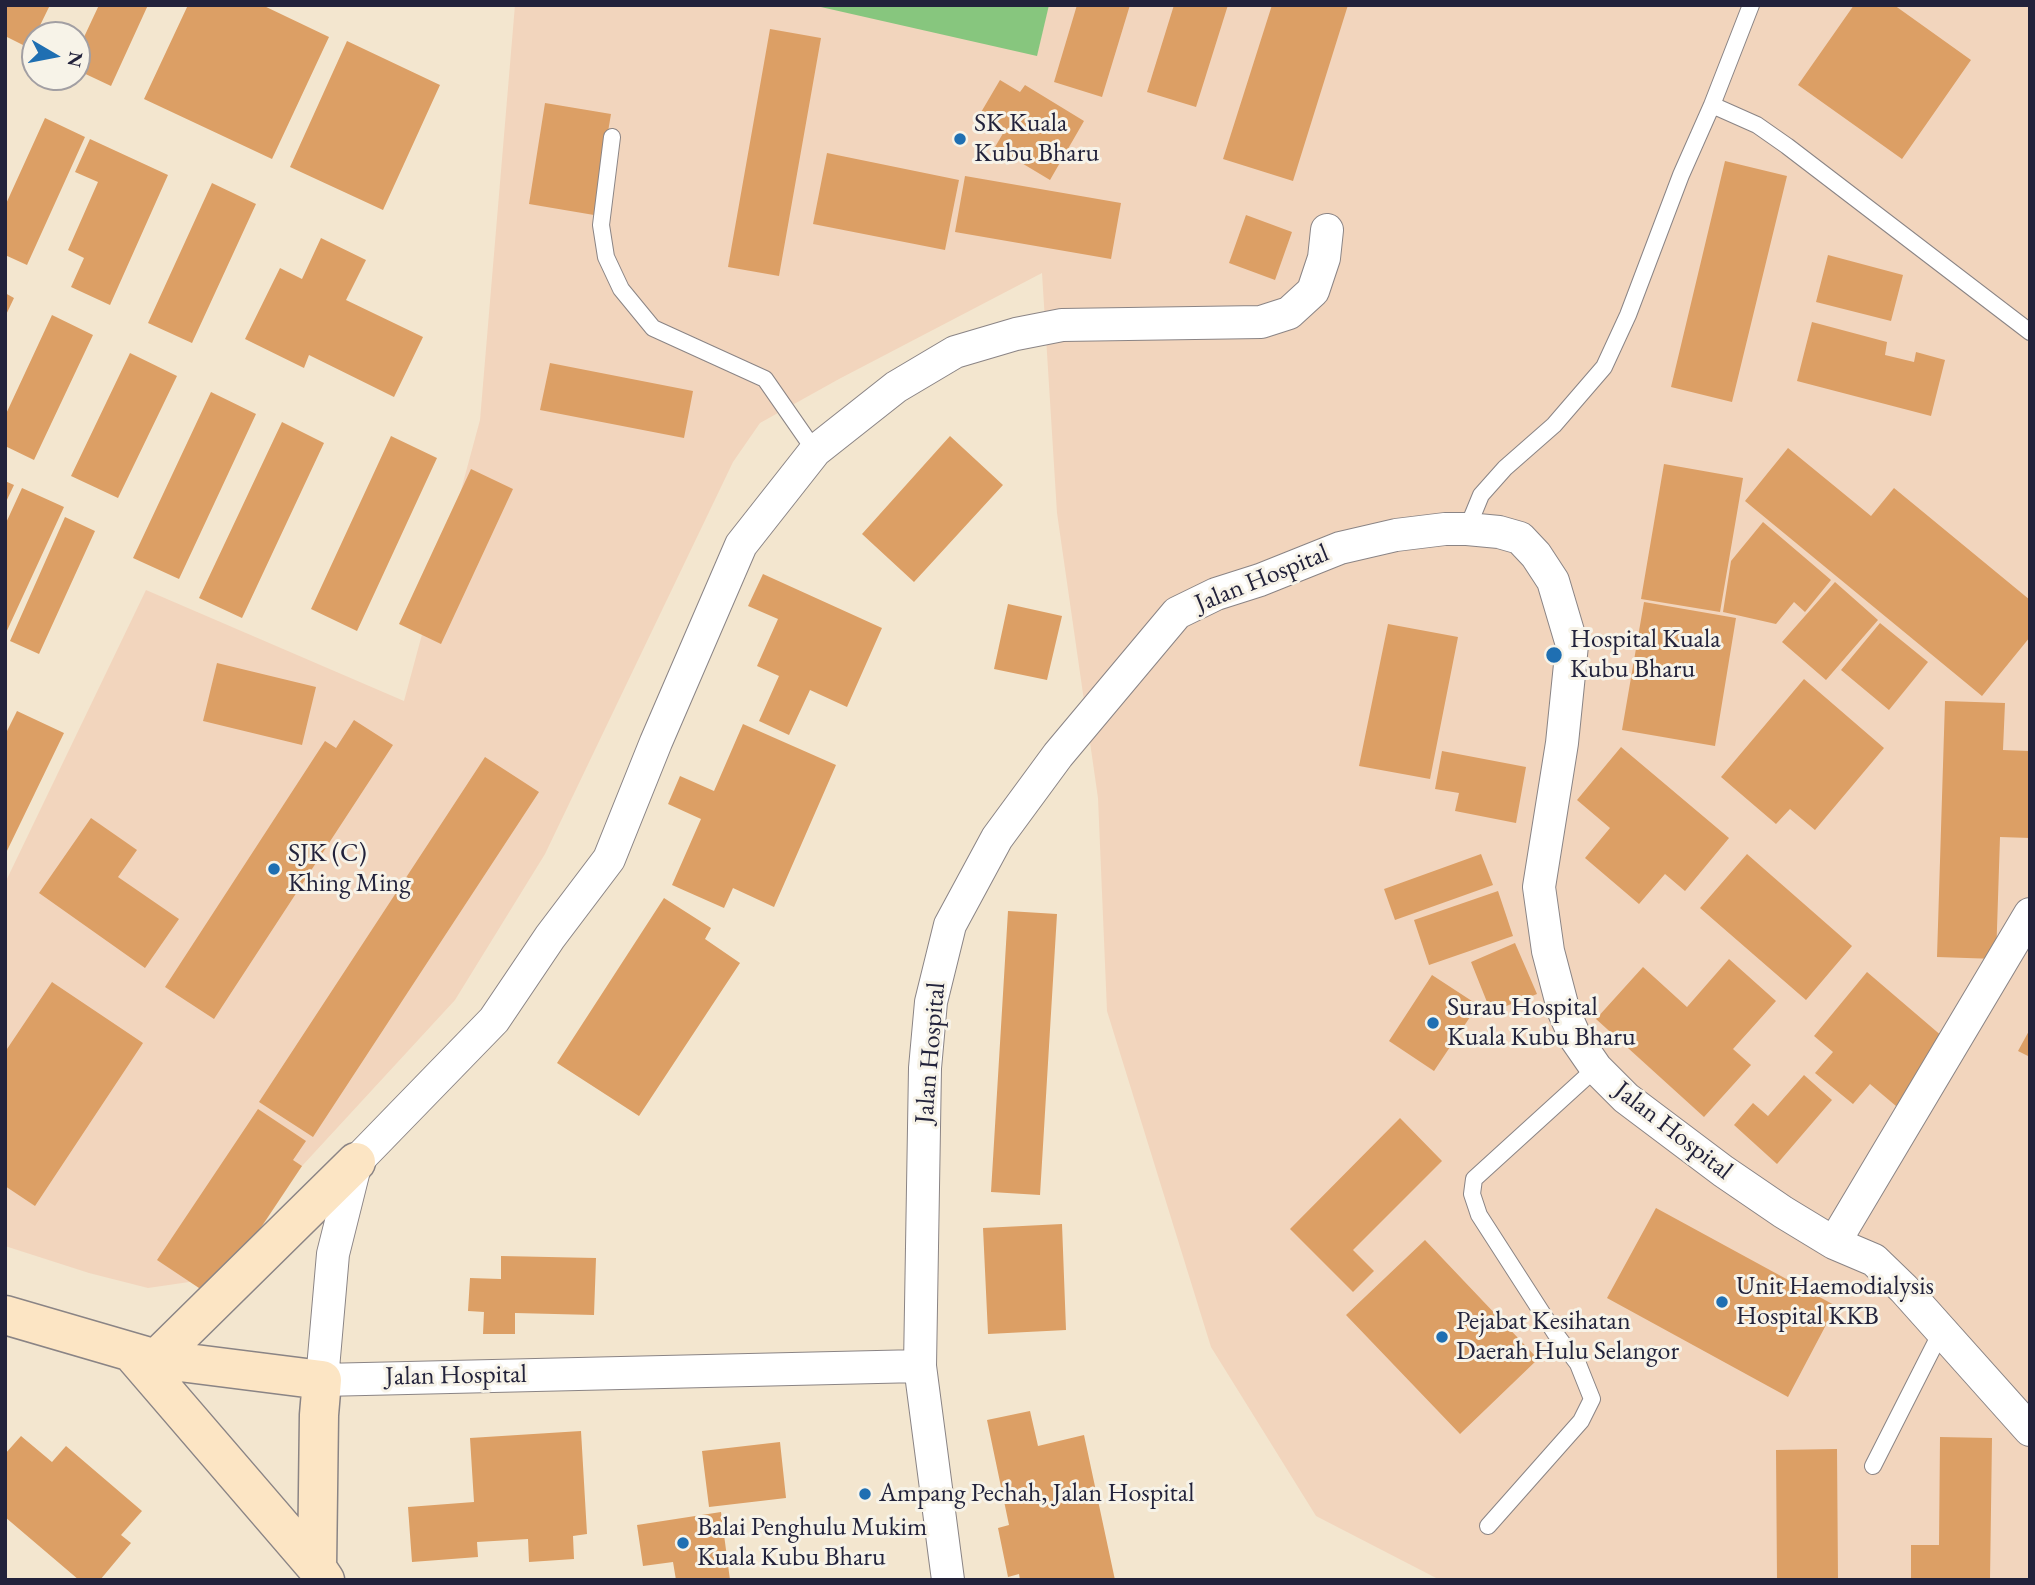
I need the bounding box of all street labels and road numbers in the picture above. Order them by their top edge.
street label: Jalan Hospital [1190,538,1334,620]
street label: Jalan Hospital [909,981,953,1125]
street label: Jalan Hospital [1608,1075,1738,1187]
street label: Jalan Hospital [385,1359,527,1393]

